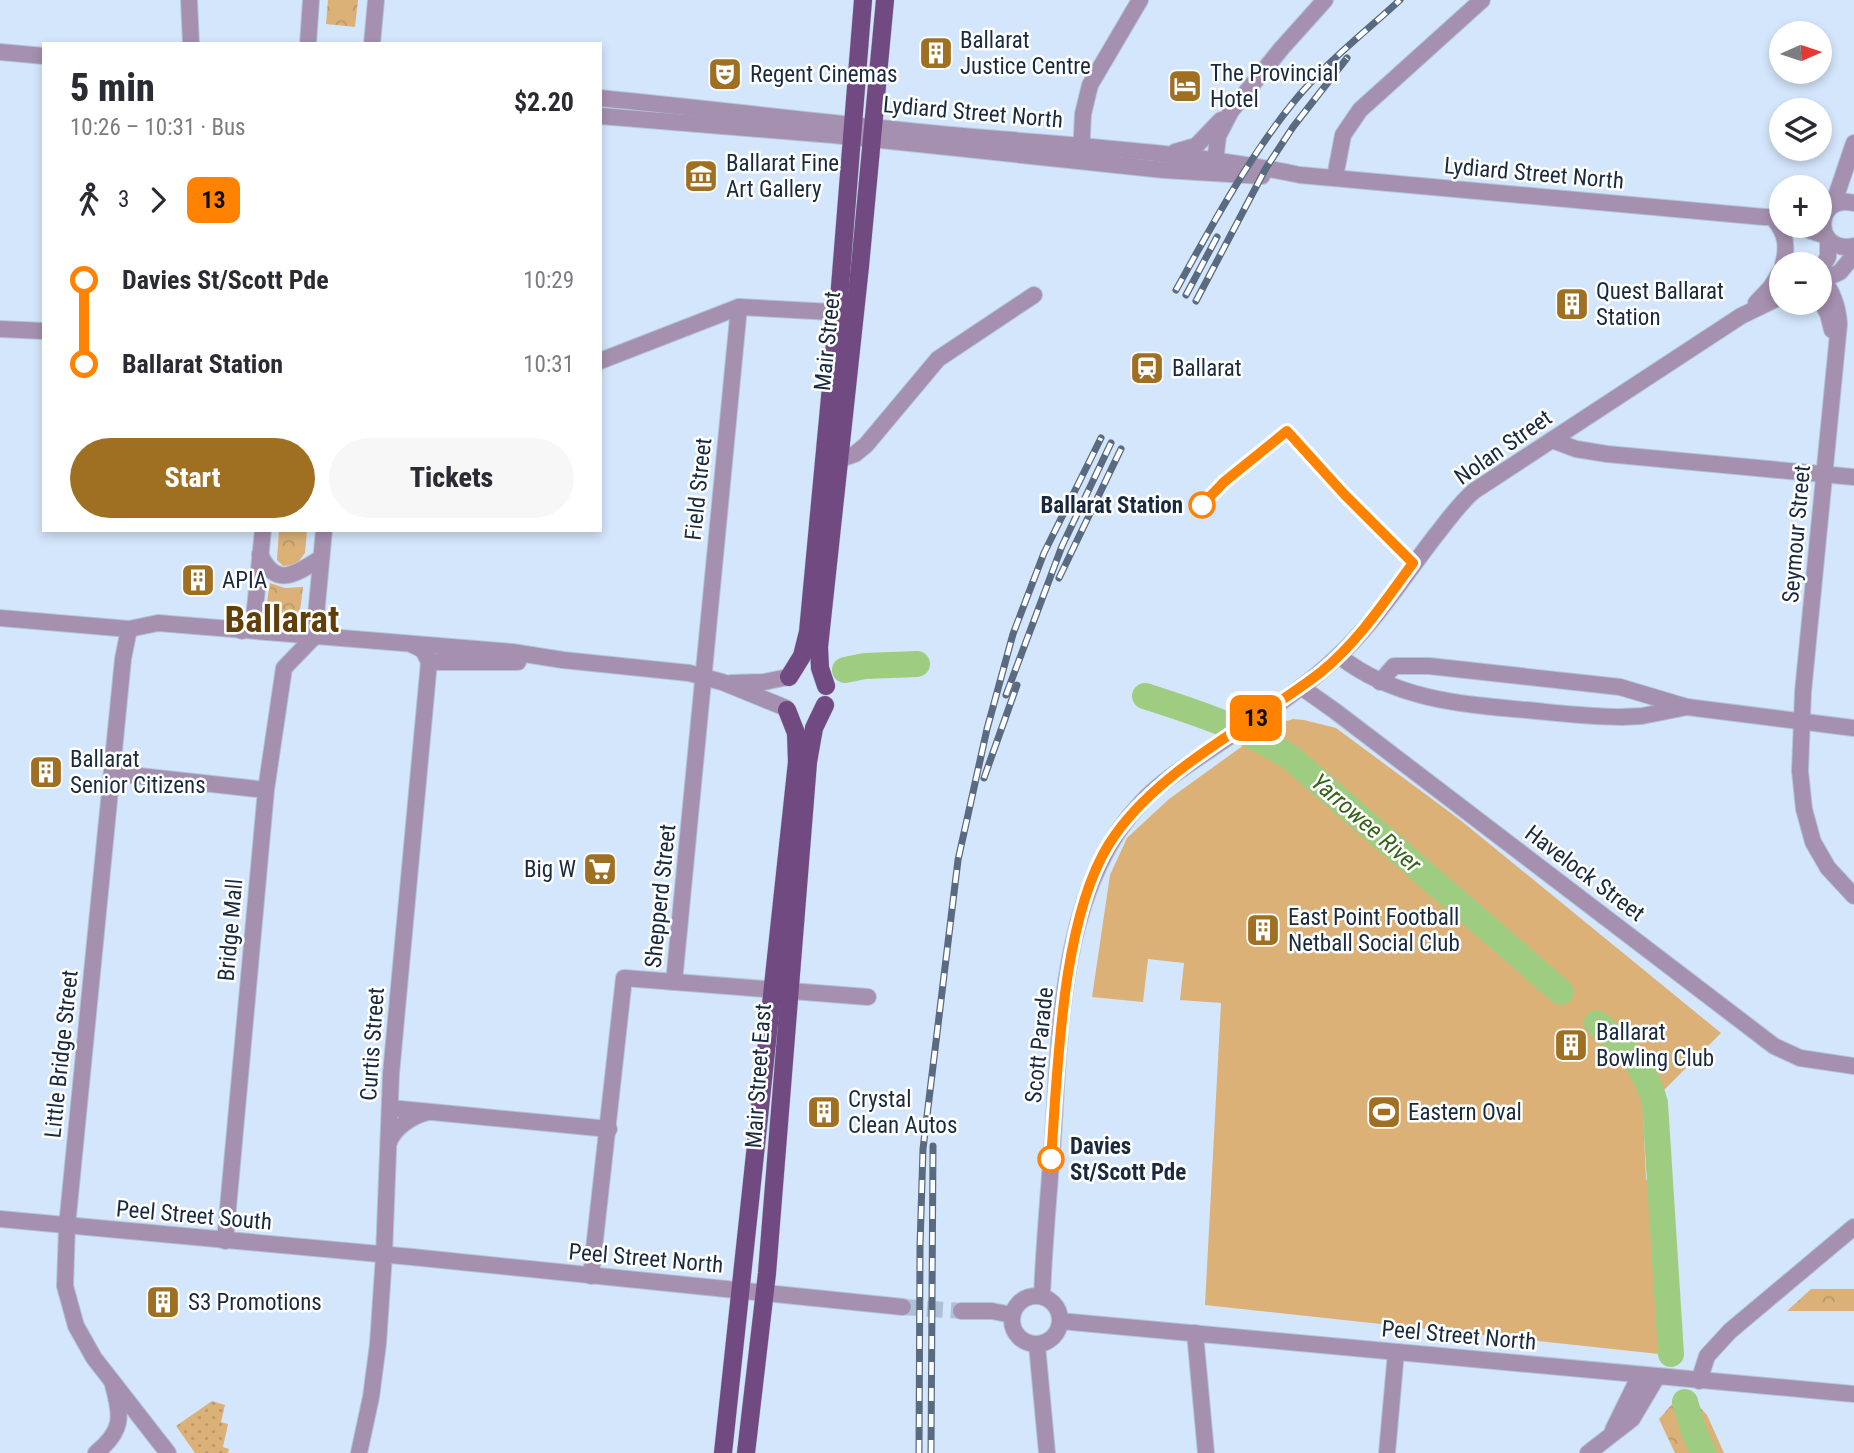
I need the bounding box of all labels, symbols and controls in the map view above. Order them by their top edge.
north arrow [1769,21,1832,84]
map controls [1769,21,1832,315]
place label: Ballarat Justice Centre [960,27,1091,80]
building icon: Ballarat Justice Centre [917,34,955,72]
theatre icon: Regent Cinemas [706,55,744,93]
place label: The Provincial Hotel [1210,60,1339,113]
place label: Regent Cinemas [750,61,897,88]
text: 5 min [70,66,155,110]
hotel icon: The Provincial Hotel [1166,67,1204,105]
text: $2.20 [514,87,574,117]
street label: Lydiard Street North [882,91,1064,134]
button: layers [1769,98,1832,161]
text: 10:26 – 10:31 · Bus [70,114,246,141]
place label: Ballarat Fine Art Gallery [726,150,839,203]
street label: Lydiard Street North [1443,152,1625,195]
museum icon: Ballarat Fine Art Gallery [682,157,720,195]
button: + [1769,175,1832,238]
icon: walk [70,181,108,219]
icon: forward [139,181,177,219]
text: 3 [118,186,129,213]
text: 13 [201,186,226,214]
button: − [1769,252,1832,315]
text: Davies St/Scott Pde [122,265,329,295]
text: 10:29 [523,267,574,294]
place label: Quest Ballarat Station [1596,278,1724,331]
building icon: Quest Ballarat Station [1553,285,1591,323]
street label: Mair Street [809,290,846,392]
text: Ballarat Station [122,349,283,379]
station icon: Ballarat [1128,349,1166,387]
text: 10:31 [523,351,574,378]
place label: Ballarat [1172,355,1242,382]
street label: Nolan Street [1450,404,1557,491]
street label: Field Street [680,436,717,542]
button: Start [70,438,315,518]
button: Tickets [329,438,574,518]
street label: Seymour Street [1777,464,1816,604]
place label: Ballarat Station [1040,492,1183,519]
marker: Ballarat Station [1189,492,1215,518]
building icon: APIA [179,561,217,599]
place label: APIA [222,567,267,594]
district label: Ballarat [225,598,339,641]
line badge: 13 [1224,695,1288,741]
text: 13 [1244,704,1268,732]
place label: Ballarat Senior Citizens [70,746,206,799]
building icon: Ballarat Senior Citizens [27,753,65,791]
water label: Yarrowee River [1305,768,1427,879]
street label: Havelock Street [1520,820,1650,927]
street label: Shepperd Street [640,823,681,969]
supermarket icon: Big W [581,850,619,888]
place label: Big W [524,856,576,883]
street label: Bridge Mall [213,878,248,982]
place label: East Point Football Netball Social Club [1288,904,1460,957]
building icon: East Point Football Netball Social Club [1244,911,1282,949]
street label: Little Bridge Street [39,969,84,1139]
street label: Curtis Street [355,986,390,1102]
street label: Scott Parade [1020,986,1059,1104]
street label: Mair Street East [740,1003,777,1149]
place label: Ballarat Bowling Club [1596,1019,1714,1072]
building icon: Ballarat Bowling Club [1552,1026,1590,1064]
place label: Crystal Clean Autos [848,1086,957,1139]
building icon: Crystal Clean Autos [805,1093,843,1131]
sports icon: Eastern Oval [1365,1093,1403,1131]
place label: Eastern Oval [1408,1099,1522,1126]
place label: Davies St/Scott Pde [1070,1133,1186,1186]
marker: Davies St/Scott Pde [1038,1146,1064,1172]
street label: Peel Street South [115,1195,273,1236]
street label: Peel Street North [567,1238,724,1279]
building icon: S3 Promotions [144,1283,182,1321]
place label: S3 Promotions [188,1289,322,1316]
street label: Peel Street North [1380,1315,1537,1356]

